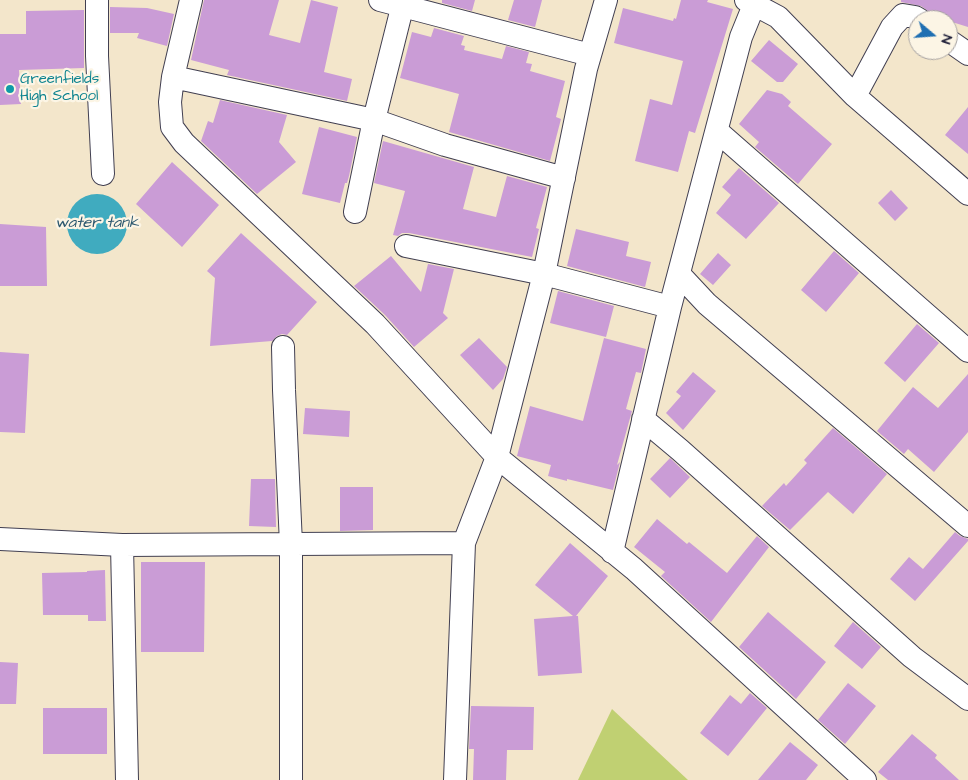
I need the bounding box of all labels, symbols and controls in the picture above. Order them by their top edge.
north arrow [908,10,958,60]
text: N [935,32,957,47]
place label: Greenfields High School [20,71,99,106]
marker: Greenfields High School [4,83,16,95]
water label: water tank [55,214,139,234]

